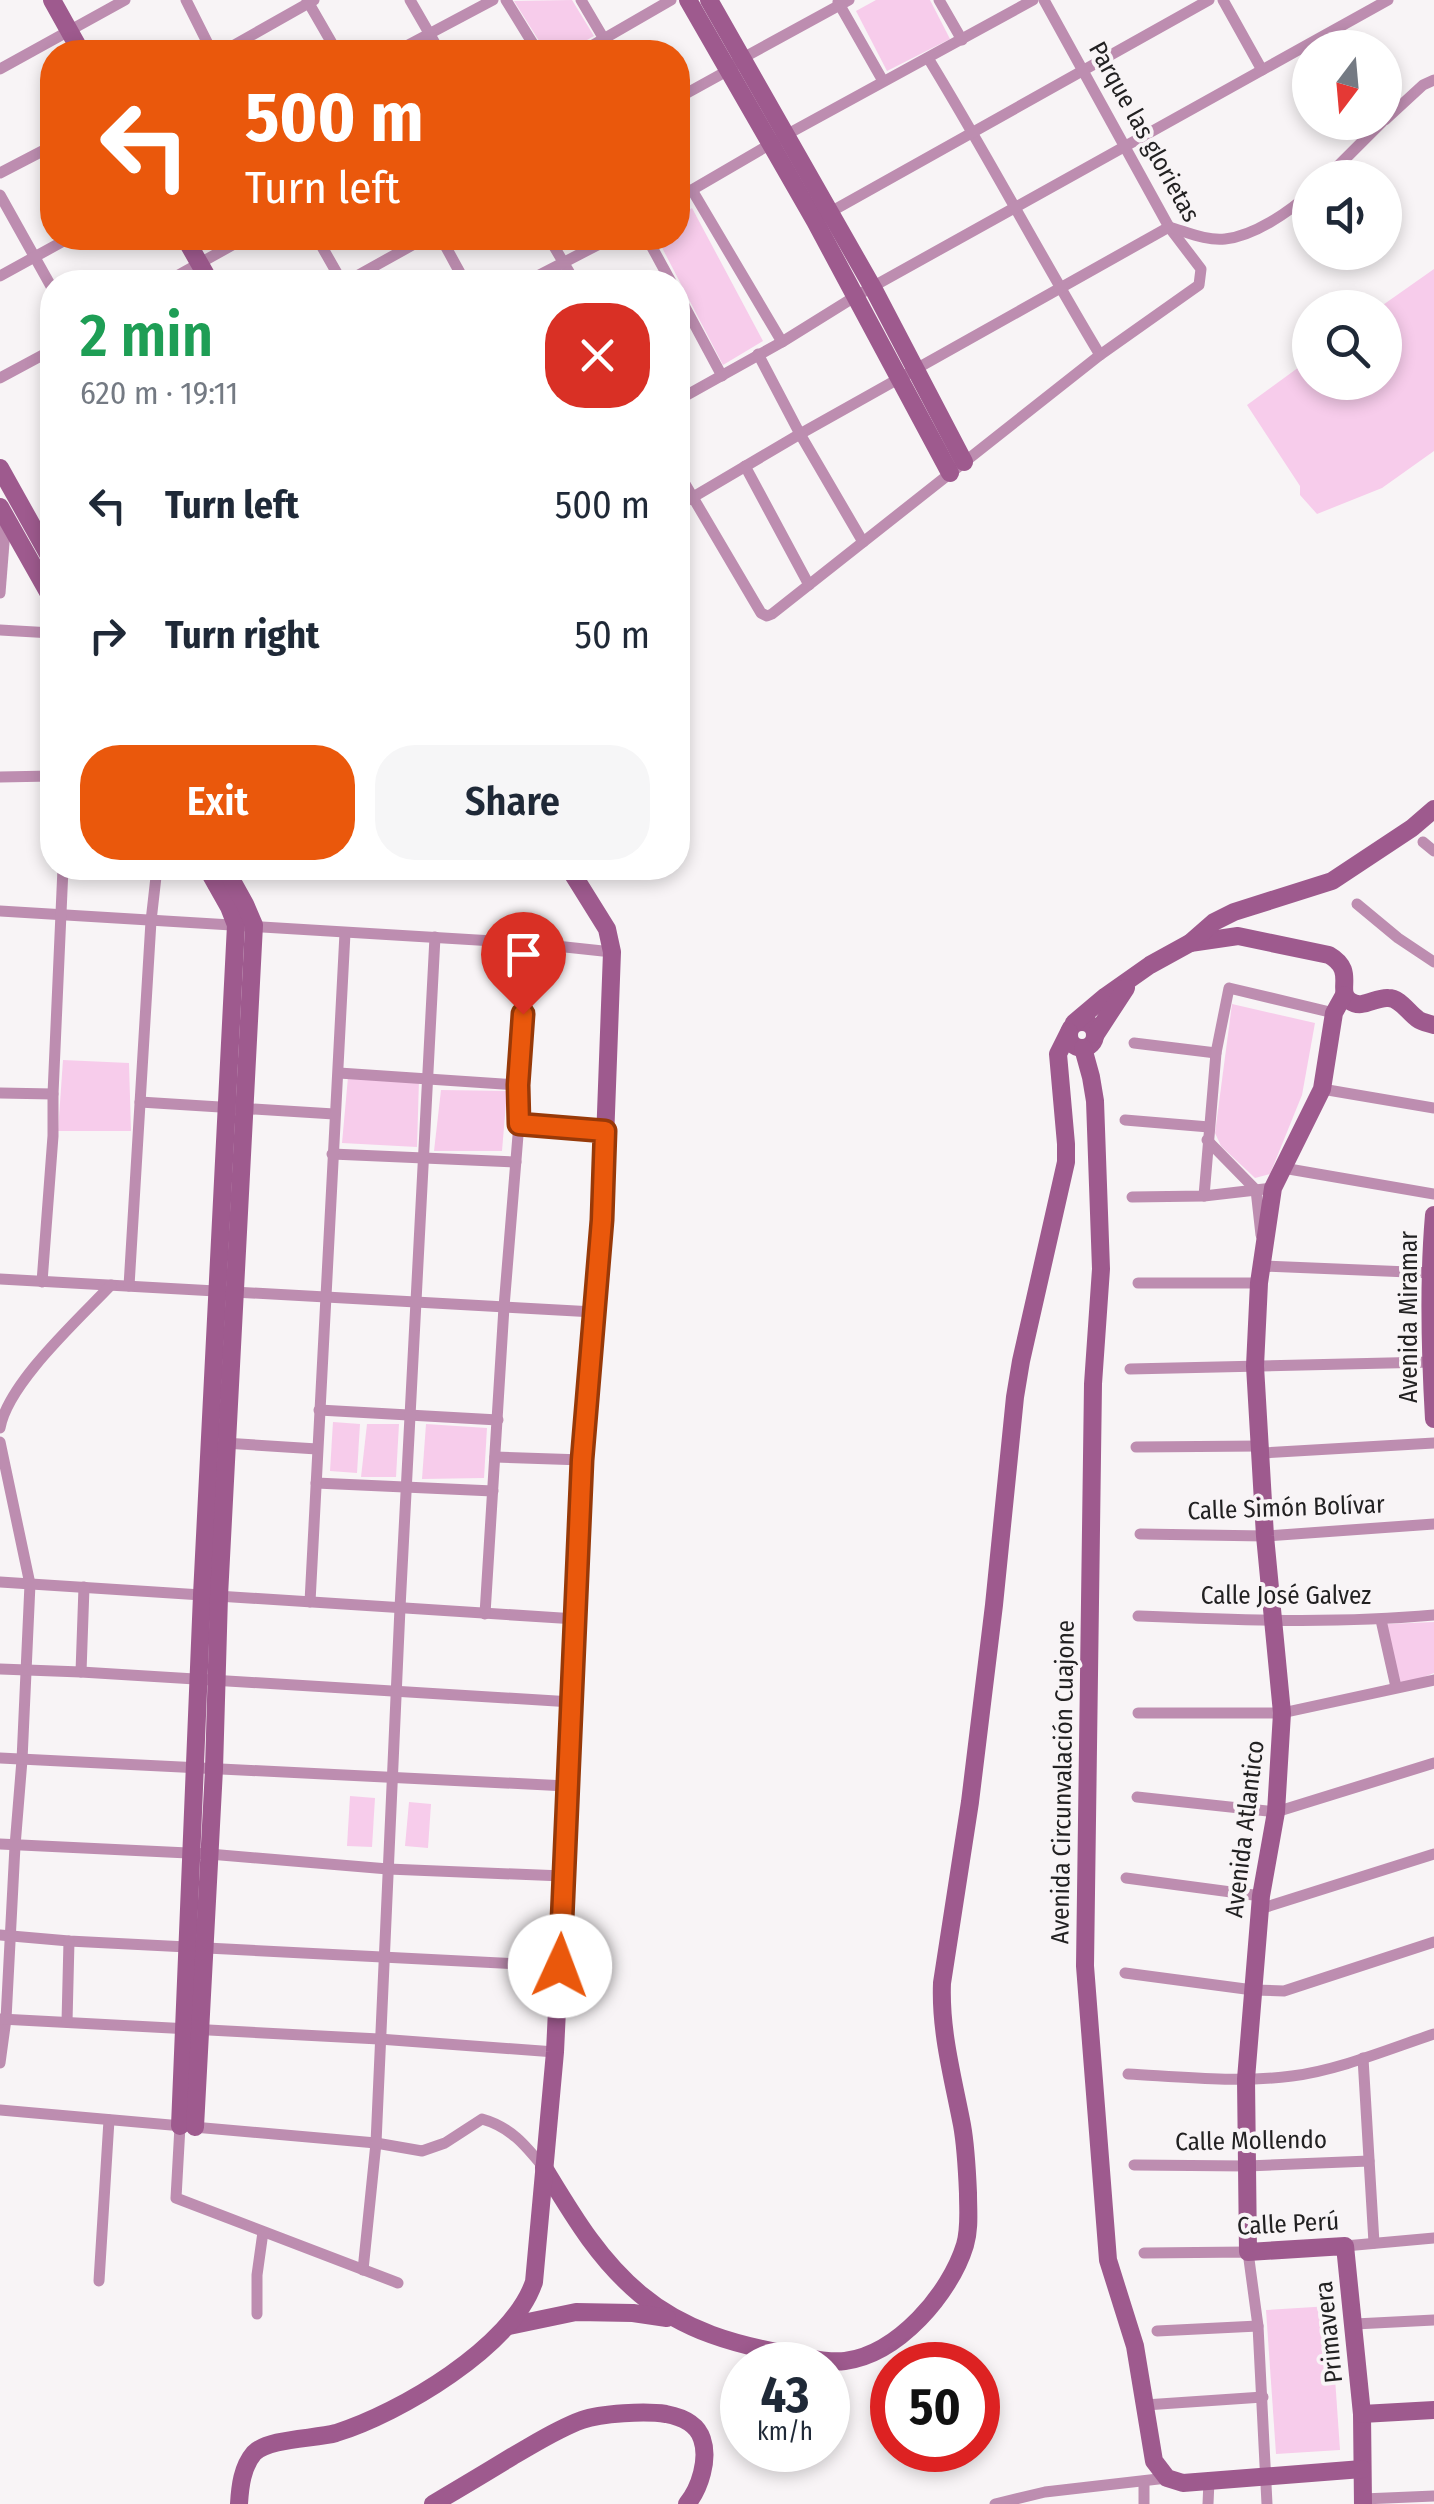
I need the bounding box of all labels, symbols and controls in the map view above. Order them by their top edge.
north arrow [1292,30,1402,140]
map controls [1292,30,1402,400]
street label: Parque las glorietas [1082,37,1206,227]
text: 500 m [245,76,424,160]
icon: left [80,80,210,210]
button: sound [1292,160,1402,270]
text: Turn left [245,161,400,215]
button: search [1292,290,1402,400]
text: 2 min [80,300,213,372]
button: close [545,303,650,408]
text: 620 m · 19:11 [80,374,238,412]
icon: left [80,478,135,533]
text: Turn left [165,482,299,528]
text: 500 m [555,482,650,528]
icon: right [80,608,135,663]
text: Turn right [165,612,319,658]
text: 50 m [575,612,650,658]
button: Exit [80,745,355,860]
button: Share [375,745,650,860]
pin [481,912,566,1015]
icon: arrive [496,927,551,982]
street label: Avenida Miramar [1394,1231,1424,1403]
street label: Calle Simón Bolívar [1187,1490,1385,1526]
street label: Calle José Galvez [1201,1581,1371,1611]
street label: Avenida Circunvalación Cuajone [1045,1620,1081,1944]
street label: Avenida Atlantico [1219,1739,1271,1919]
position arrow [508,1914,612,2018]
street label: Calle Mollendo [1175,2125,1327,2157]
street label: Calle Perú [1236,2206,1340,2242]
street label: Primavera [1309,2280,1349,2384]
speed limit sign: 50 [870,2342,1000,2472]
text: 43 [761,2365,809,2425]
text: km/h [757,2417,813,2447]

